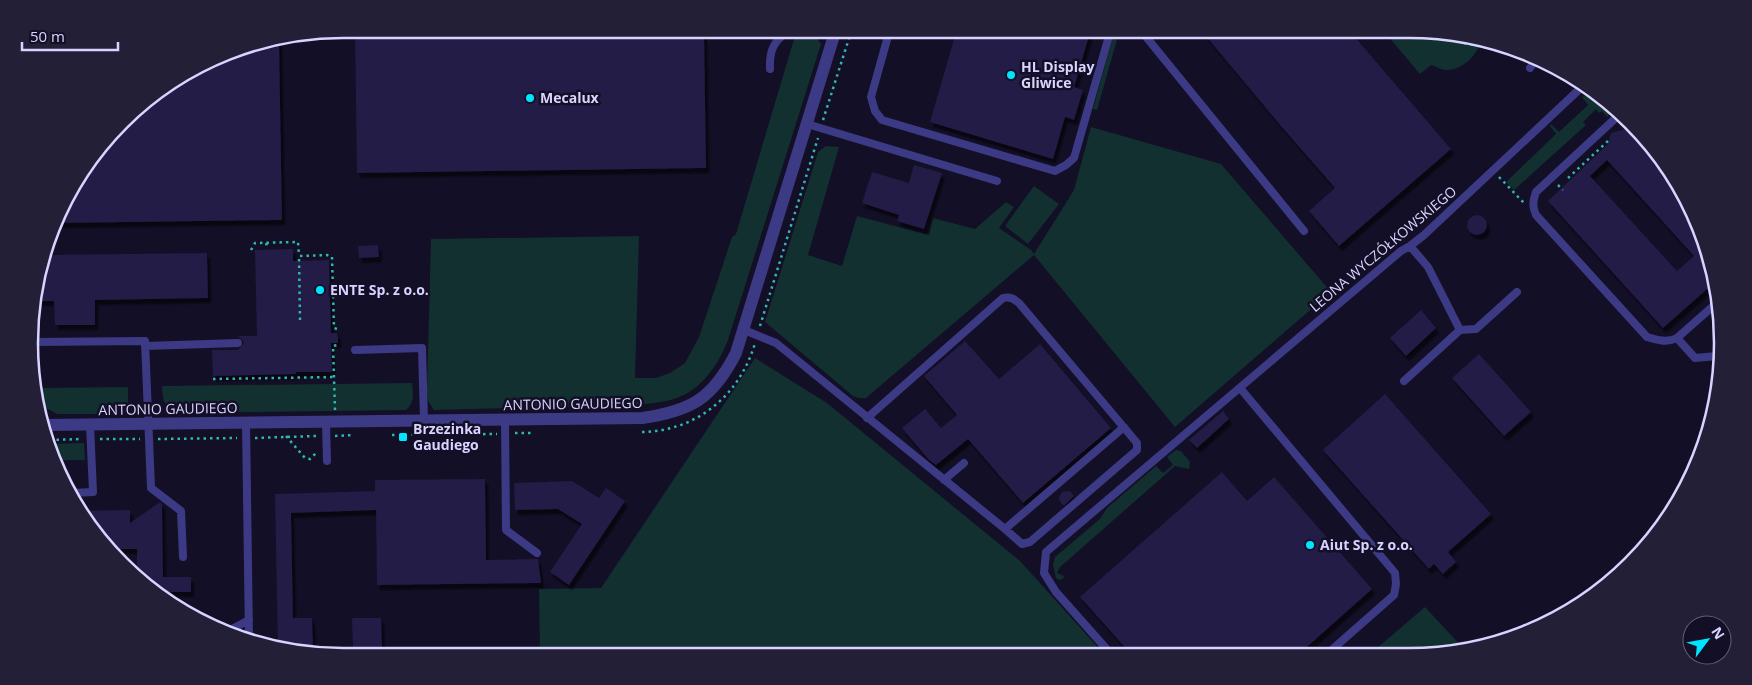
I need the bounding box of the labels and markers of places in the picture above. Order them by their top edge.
place label: HL Display Gliwice [1021,57,1094,92]
marker: HL Display Gliwice [1005,69,1017,81]
place label: Mecalux [540,88,600,107]
marker: Mecalux [524,92,536,104]
place label: ENTE Sp. z o.o. [330,280,429,299]
marker: ENTE Sp. z o.o. [314,284,326,296]
place label: Brzezinka Gaudiego [413,419,481,454]
marker: Brzezinka Gaudiego [397,431,409,443]
place label: Aiut Sp. z o.o. [1320,535,1413,554]
marker: Aiut Sp. z o.o. [1304,539,1316,551]

